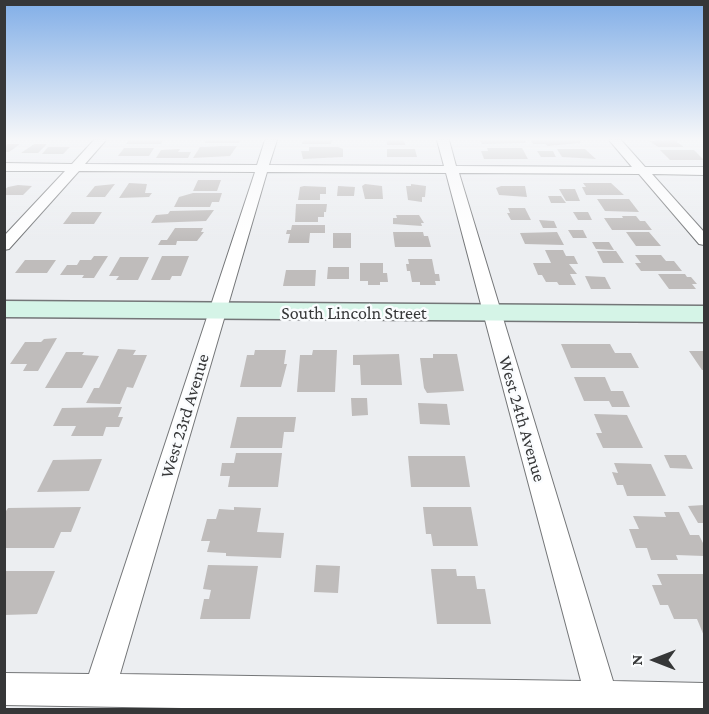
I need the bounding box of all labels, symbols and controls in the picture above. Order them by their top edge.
street label: South Lincoln Street [281,302,427,324]
street label: West 23rd Avenue [156,351,214,481]
street label: West 24th Avenue [494,354,550,484]
north arrow [625,630,685,690]
text: N [628,655,645,665]

